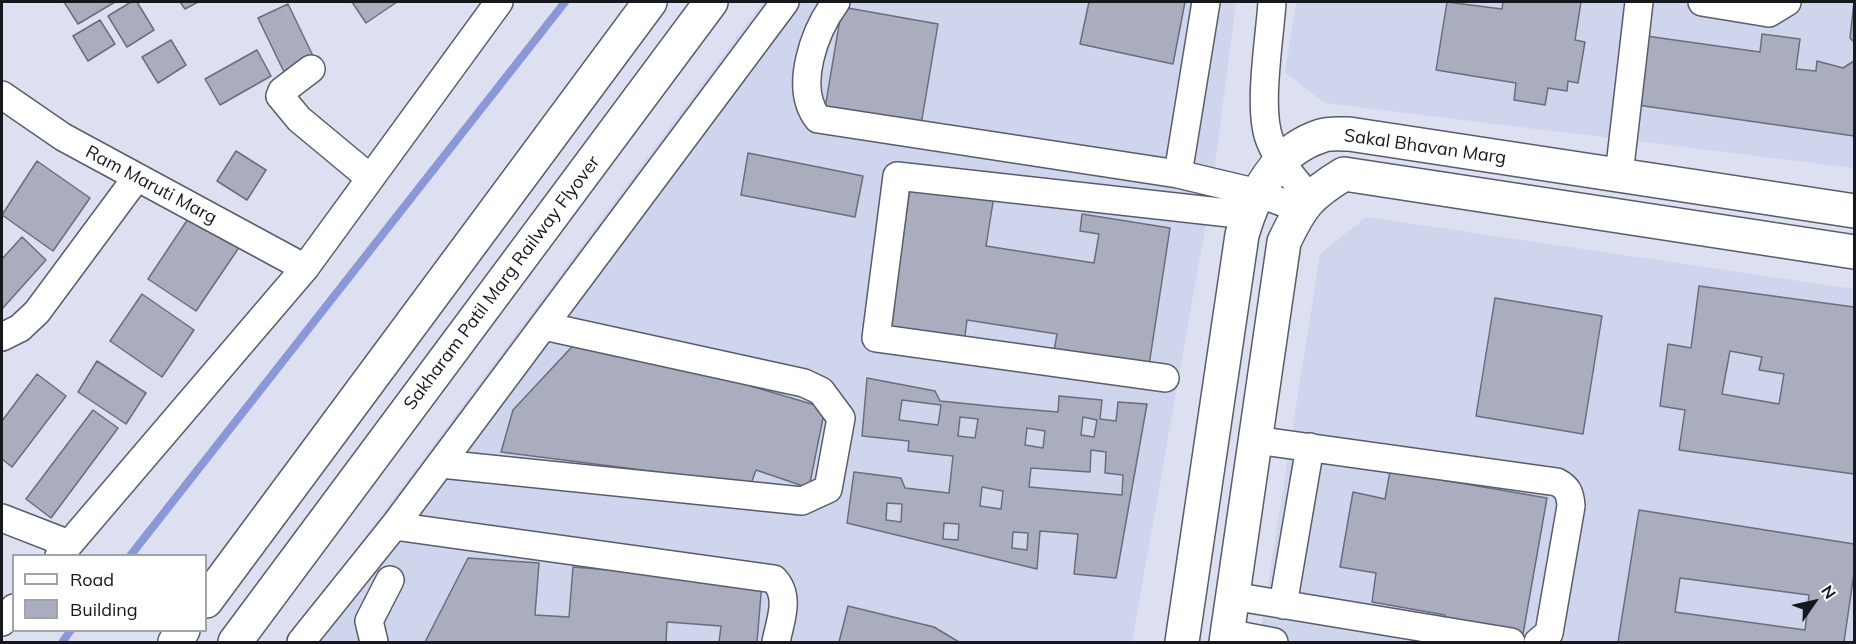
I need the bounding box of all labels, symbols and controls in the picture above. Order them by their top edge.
street label: Sakal Bhavan Marg [1343,125,1507,169]
street label: Ram Maruti Marg [82,141,220,229]
street label: Sakharam Patil Marg Railway Flyover [399,152,605,414]
legend [12,554,207,632]
text: Road [70,568,114,591]
north arrow [1784,572,1844,632]
text: N [1817,581,1841,603]
text: Building [70,598,138,621]

